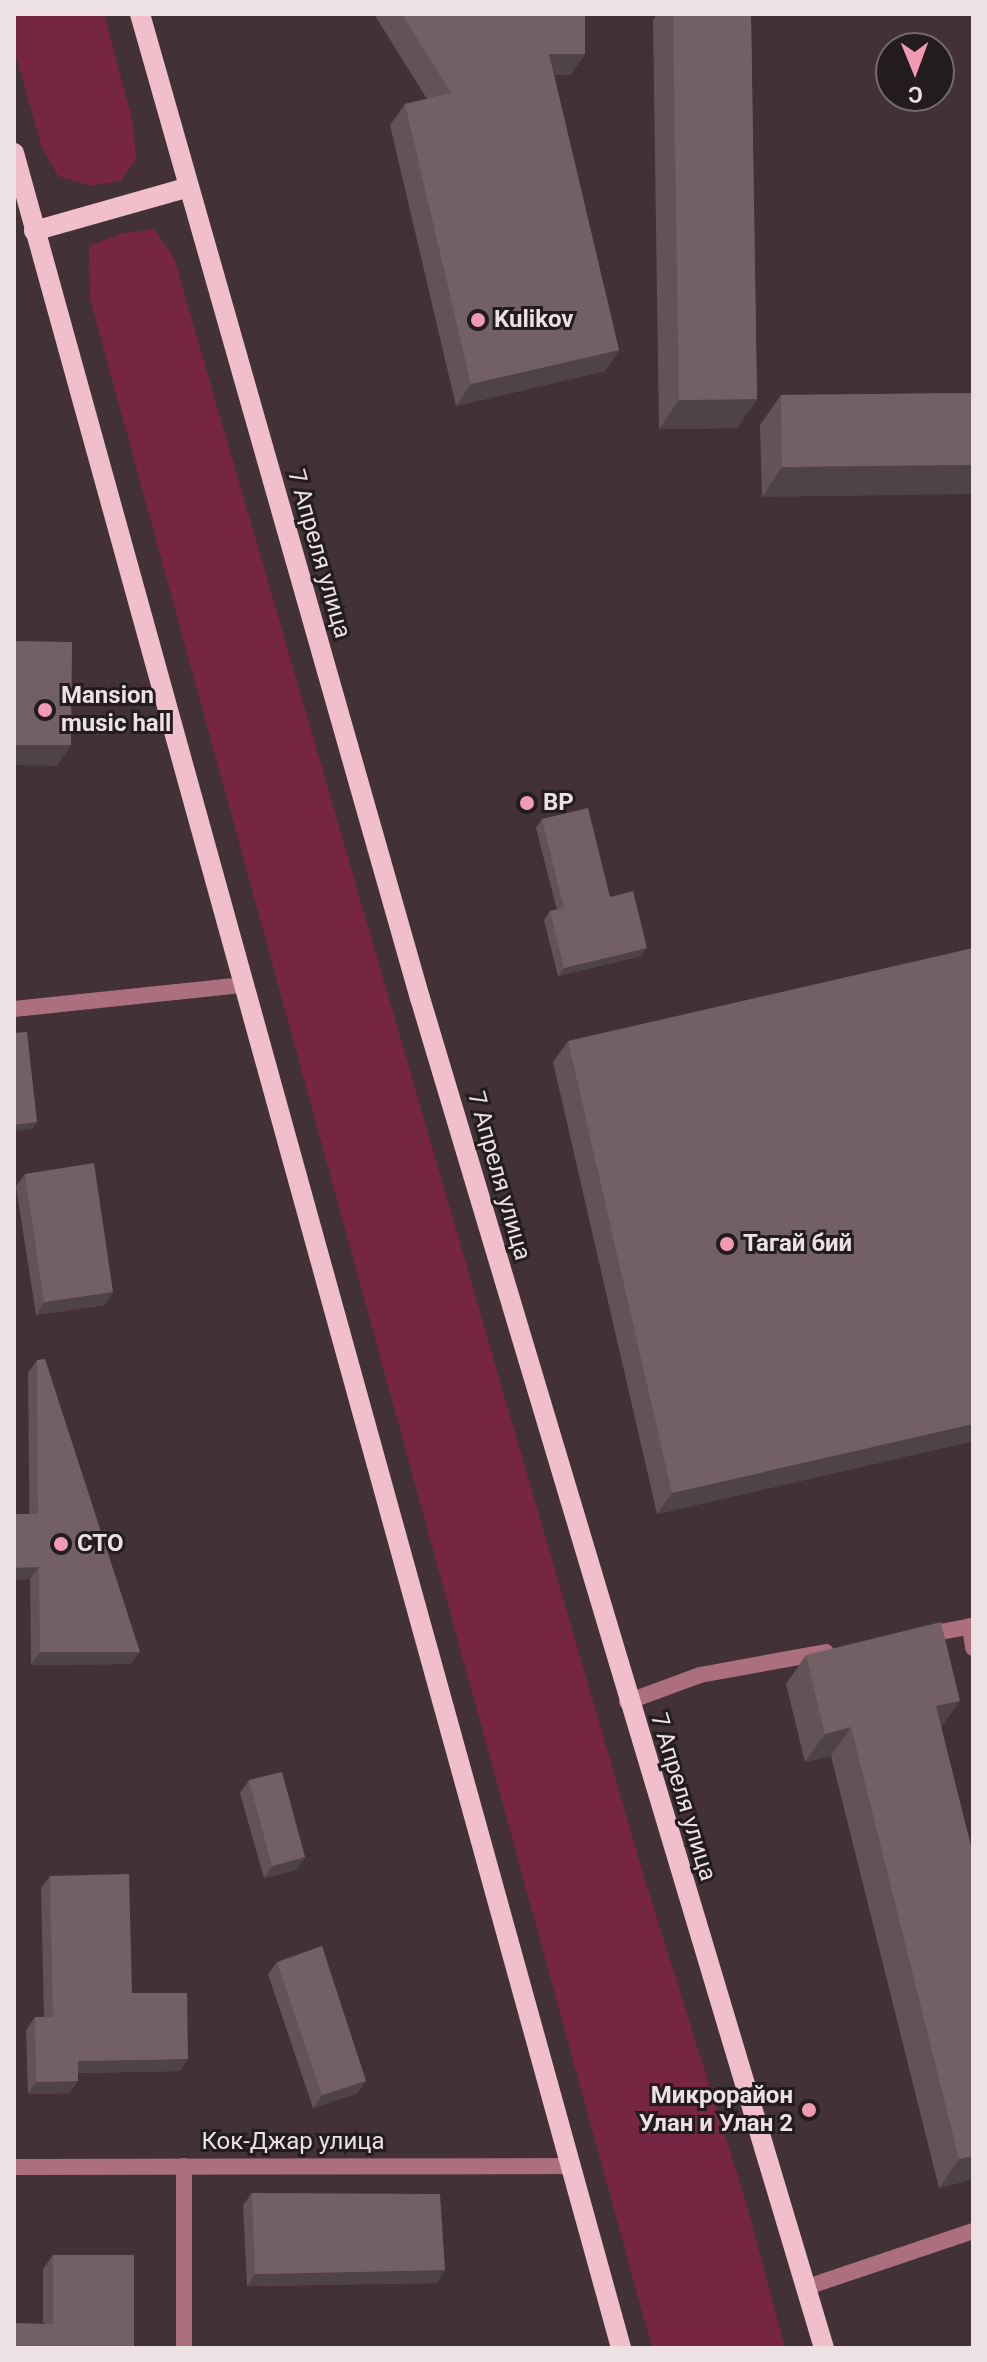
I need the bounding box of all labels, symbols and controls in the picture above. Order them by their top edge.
north arrow [875,32,955,112]
text: С [908,82,923,107]
place label: Kulikov [494,306,573,334]
marker: Kulikov [469,311,487,329]
street label: 7 Апреля улица [281,466,357,642]
place label: Mansion music hall [61,682,171,738]
marker: Mansion music hall [36,701,54,719]
place label: BP [543,789,574,817]
marker: BP [518,794,536,812]
street label: 7 Апреля улица [461,1088,537,1264]
place label: Тагай бий [743,1230,852,1258]
marker: Тагай бий [718,1235,736,1253]
place label: СТО [77,1530,123,1558]
marker: СТО [52,1535,70,1553]
street label: 7 Апреля улица [644,1710,722,1884]
place label: Микрорайон Улан и Улан 2 [639,2082,793,2138]
marker: Микрорайон Улан и Улан 2 [800,2101,818,2119]
street label: Кок-Джар улица [201,2128,385,2156]

